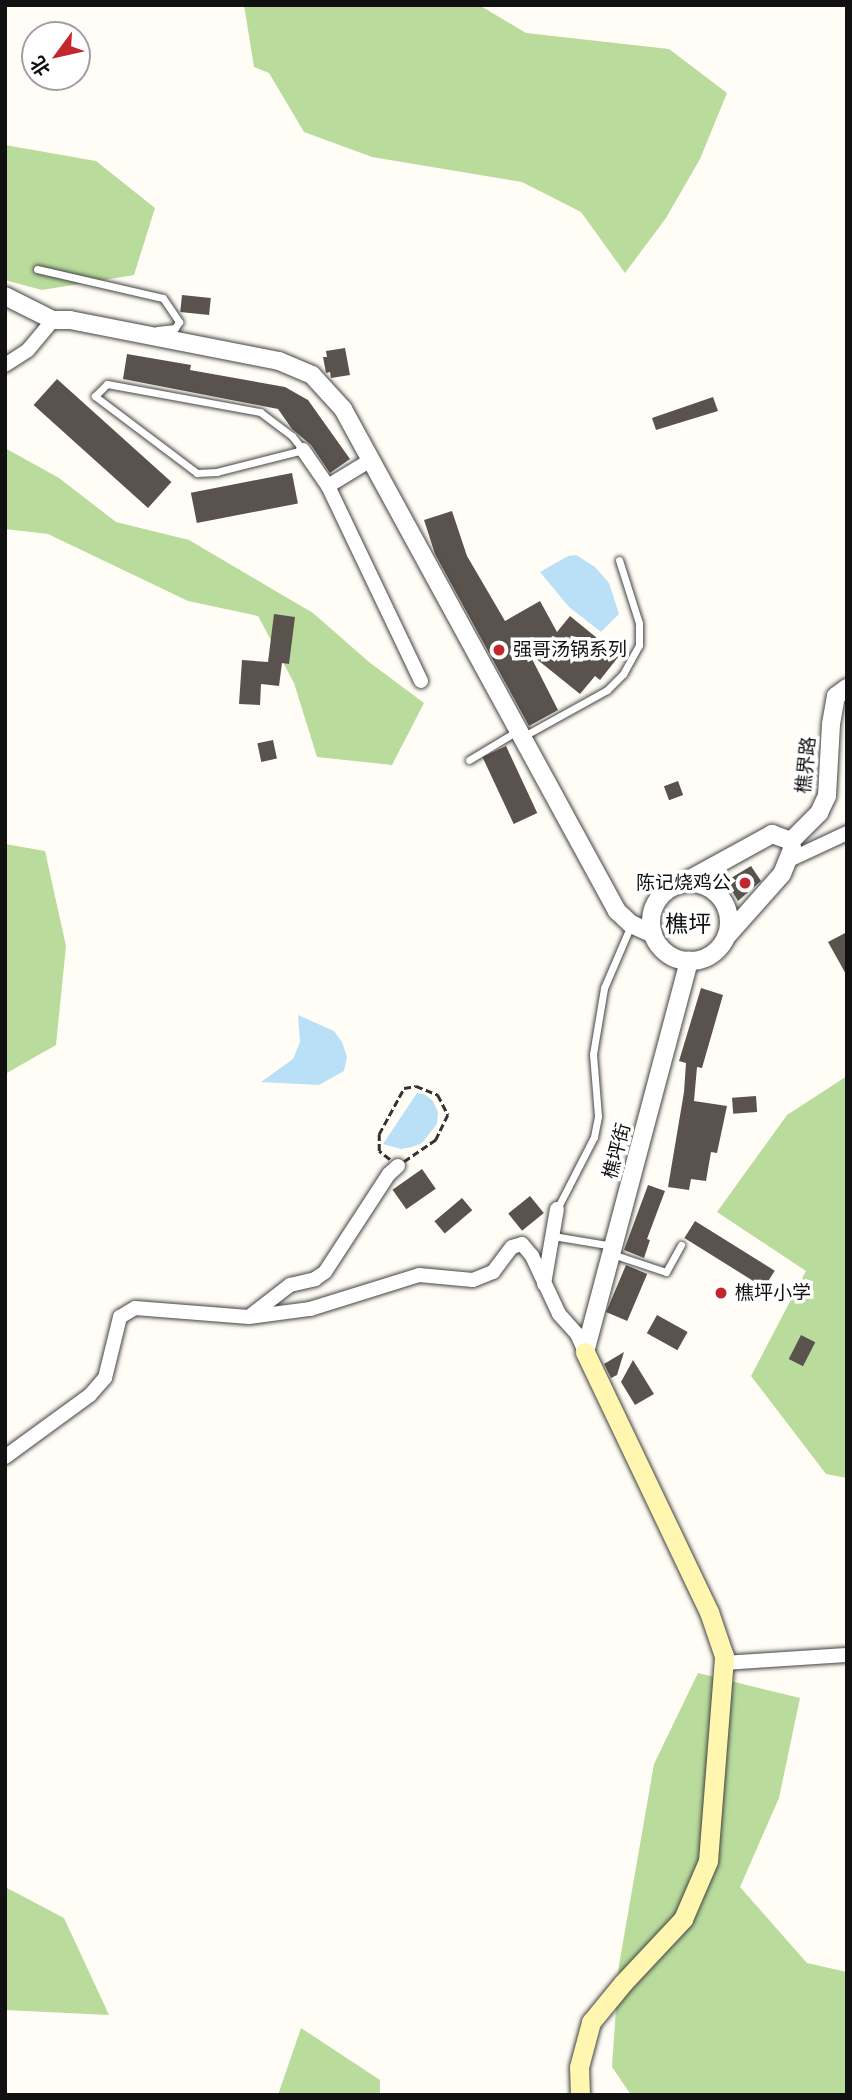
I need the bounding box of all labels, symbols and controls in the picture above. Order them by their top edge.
north arrow [21,21,91,91]
text: 北 [25,52,55,81]
place label: 强哥汤锅系列 [513,639,627,661]
marker: 强哥汤锅系列 [491,642,507,658]
street label: 樵界路 [792,735,820,795]
place label: 陈记烧鸡公 [636,872,731,894]
marker: 陈记烧鸡公 [737,875,753,891]
district label: 樵坪 [665,909,711,937]
street label: 樵坪街 [599,1121,635,1181]
place label: 樵坪小学 [735,1282,811,1304]
marker: 樵坪小学 [713,1285,729,1301]

